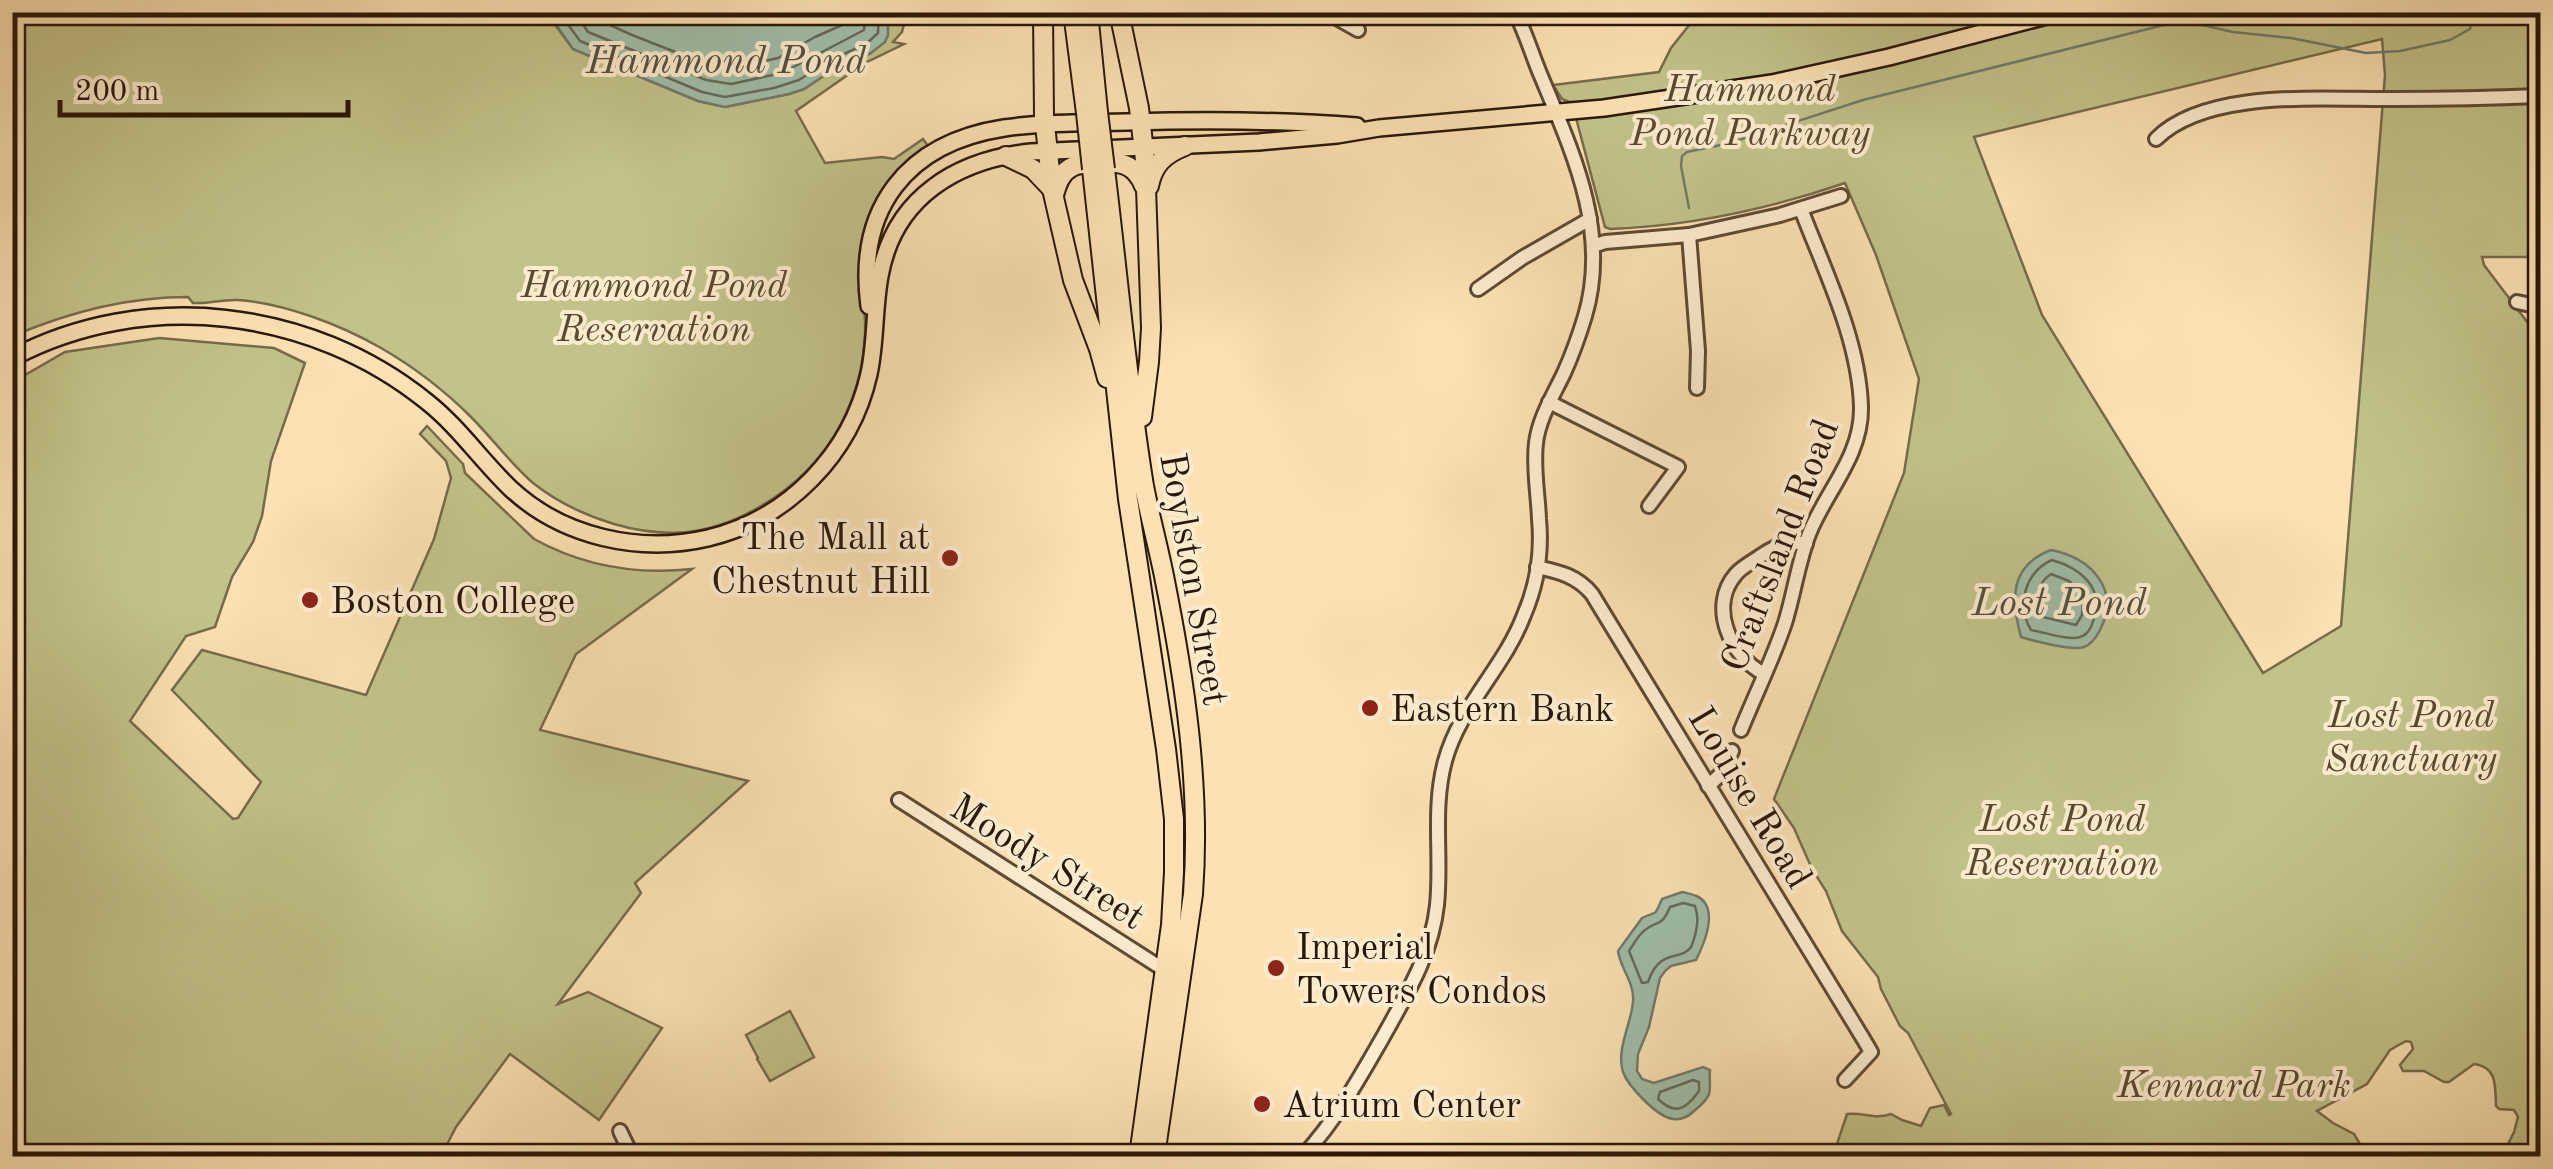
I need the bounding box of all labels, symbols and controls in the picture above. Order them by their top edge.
water label: Hammond Pond [585,43,867,83]
scale bar [60,55,348,117]
park label: Hammond Pond Parkway [1629,72,1871,154]
text: 200 m [75,77,159,107]
park label: Hammond Pond Reservation [520,268,788,350]
street label: Craftsland Road [1716,415,1847,677]
street label: Boylston Street [1151,450,1233,709]
place label: The Mall at Chestnut Hill [711,520,930,602]
marker: The Mall at Chestnut Hill [939,547,961,569]
place label: Boston College [330,584,575,622]
water label: Lost Pond [1970,585,2147,625]
marker: Boston College [299,589,321,611]
place label: Eastern Bank [1390,692,1614,730]
marker: Eastern Bank [1359,697,1381,719]
park label: Lost Pond Sanctuary [2325,698,2497,780]
street label: Louise Road [1680,701,1817,896]
street label: Moody Street [943,789,1150,938]
park label: Lost Pond Reservation [1964,802,2159,884]
place label: Imperial Towers Condos [1296,930,1547,1012]
marker: Imperial Towers Condos [1265,957,1287,979]
park label: Kennard Park [2116,1068,2351,1106]
place label: Atrium Center [1282,1088,1521,1126]
marker: Atrium Center [1251,1093,1273,1115]

